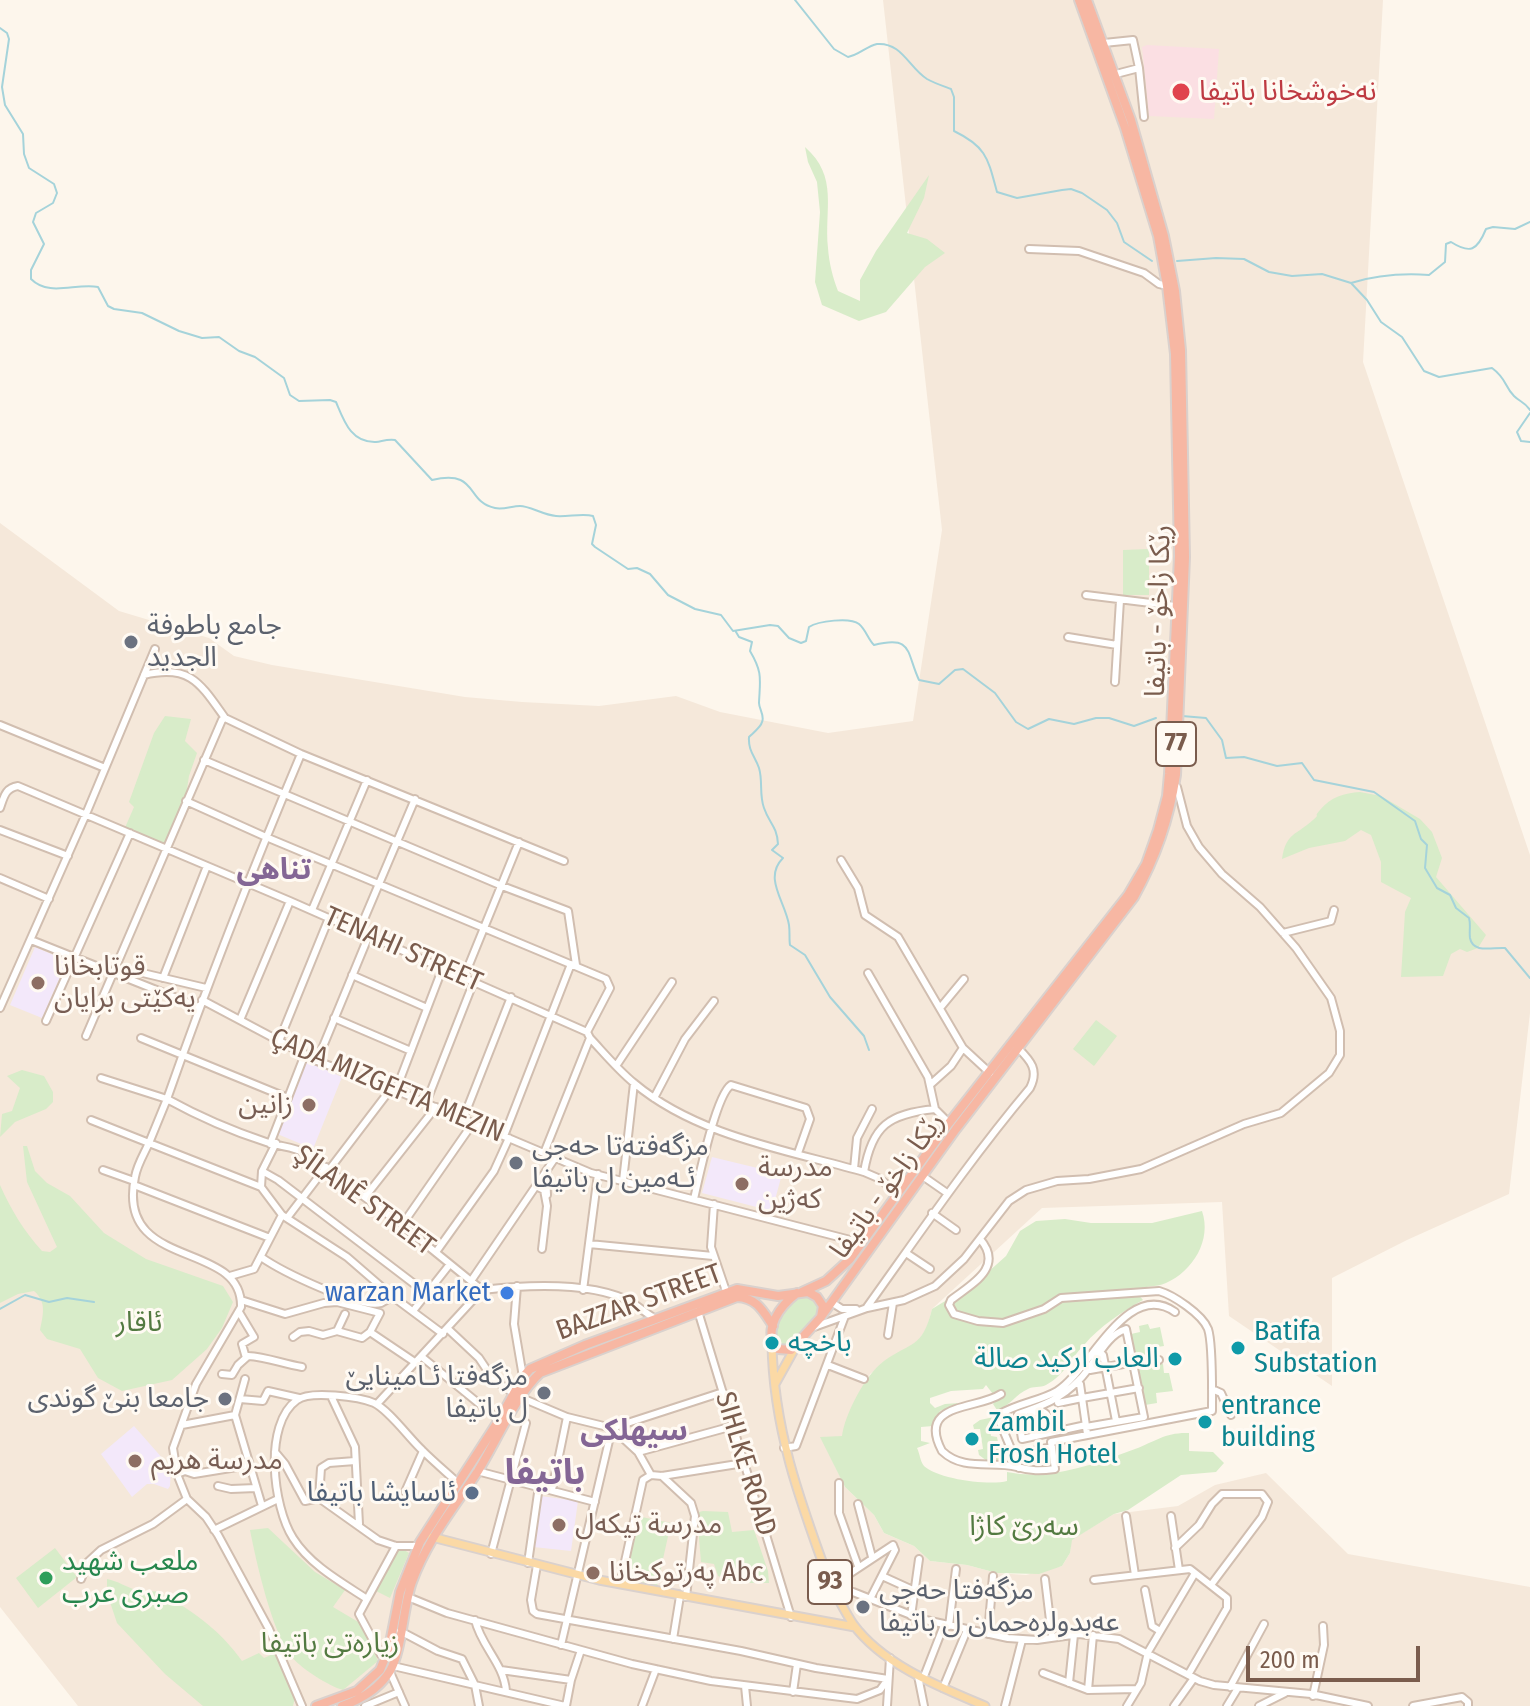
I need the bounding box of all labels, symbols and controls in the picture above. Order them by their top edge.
place label: نەخوشخانا باتیفا [1199,75,1377,109]
marker: نەخوشخانا باتیفا [1170,81,1192,103]
street label: رێکا زاخۆ - باتیفا [1139,524,1179,698]
place label: جامع باطوفة الجديد [147,609,282,675]
marker: جامع باطوفة الجديد [122,633,140,651]
road number: 77 [1156,722,1196,766]
district label: تناهى [236,853,312,889]
street label: TENAHI STREET [319,900,487,1000]
place label: قوتابخانا يه‌كێتى برايان [54,950,196,1016]
marker: قوتابخانا يه‌كێتى برايان [29,974,47,992]
street label: ÇADA MIZGEFTA MEZIN [265,1022,509,1150]
place label: زانین [238,1088,293,1122]
marker: زانین [300,1096,318,1114]
street label: رێکا زاخۆ - باتیفا [824,1106,952,1266]
place label: مزگەفتەتا حەجی ئـەمین ل باتیفا [532,1130,709,1196]
street label: ŞÍLANÊ STREET [287,1139,441,1263]
place label: مدرسة كه‌ژين [758,1151,833,1217]
marker: مزگەفتەتا حەجی ئـەمین ل باتیفا [507,1154,525,1172]
marker: مدرسة كه‌ژين [733,1175,751,1193]
street label: BAZZAR STREET [552,1258,726,1348]
place label: warzan Market [325,1276,491,1310]
marker: warzan Market [498,1284,516,1302]
park label: ئاقار [116,1306,162,1340]
place label: Batifa Substation [1254,1315,1378,1381]
place label: باخچە [788,1326,852,1360]
marker: باخچە [763,1334,781,1352]
marker: Batifa Substation [1229,1339,1247,1357]
place label: العاب اركيد صالة [974,1342,1159,1376]
marker: العاب اركيد صالة [1166,1350,1184,1368]
place label: مزگەفتا ئـامینایێ ل باتیفا [345,1360,528,1426]
place label: جامعا بنێ گوندی [28,1382,209,1416]
marker: مزگەفتا ئـامینایێ ل باتیفا [535,1384,553,1402]
street label: SIHLKE ROAD [707,1388,783,1540]
place label: entrance building [1221,1389,1321,1455]
marker: جامعا بنێ گوندی [216,1390,234,1408]
place label: Zambil Frosh Hotel [988,1406,1118,1472]
marker: entrance building [1196,1413,1214,1431]
district label: سيهلكى [580,1414,688,1450]
marker: Zambil Frosh Hotel [963,1430,981,1448]
place label: مدرسة هريم [151,1444,283,1478]
marker: مدرسة هريم [126,1452,144,1470]
district label: باتیفا [505,1452,585,1496]
place label: ئاسایشا باتیفا [307,1476,456,1510]
marker: ئاسایشا باتیفا [463,1484,481,1502]
place label: مدرسة تيكه‌ل [575,1508,722,1542]
park label: سەرێ کاژا [969,1510,1079,1544]
marker: مدرسة تيكه‌ل [550,1516,568,1534]
place label: ملعب شهيد صبرى عرب [62,1545,198,1611]
place label: په‌رتوكخانا Abc [609,1556,763,1590]
road number: 93 [808,1560,852,1604]
marker: په‌رتوكخانا Abc [584,1564,602,1582]
marker: ملعب شهيد صبرى عرب [37,1569,55,1587]
place label: مزگەفتا حەجی عەبدولرەحمان ل باتیفا [879,1574,1119,1640]
marker: مزگەفتا حەجی عەبدولرەحمان ل باتیفا [854,1598,872,1616]
park label: زياره‌تێ باتيفا [261,1627,399,1661]
scale bar [1250,1630,1424,1680]
text: 200 m [1260,1646,1320,1674]

